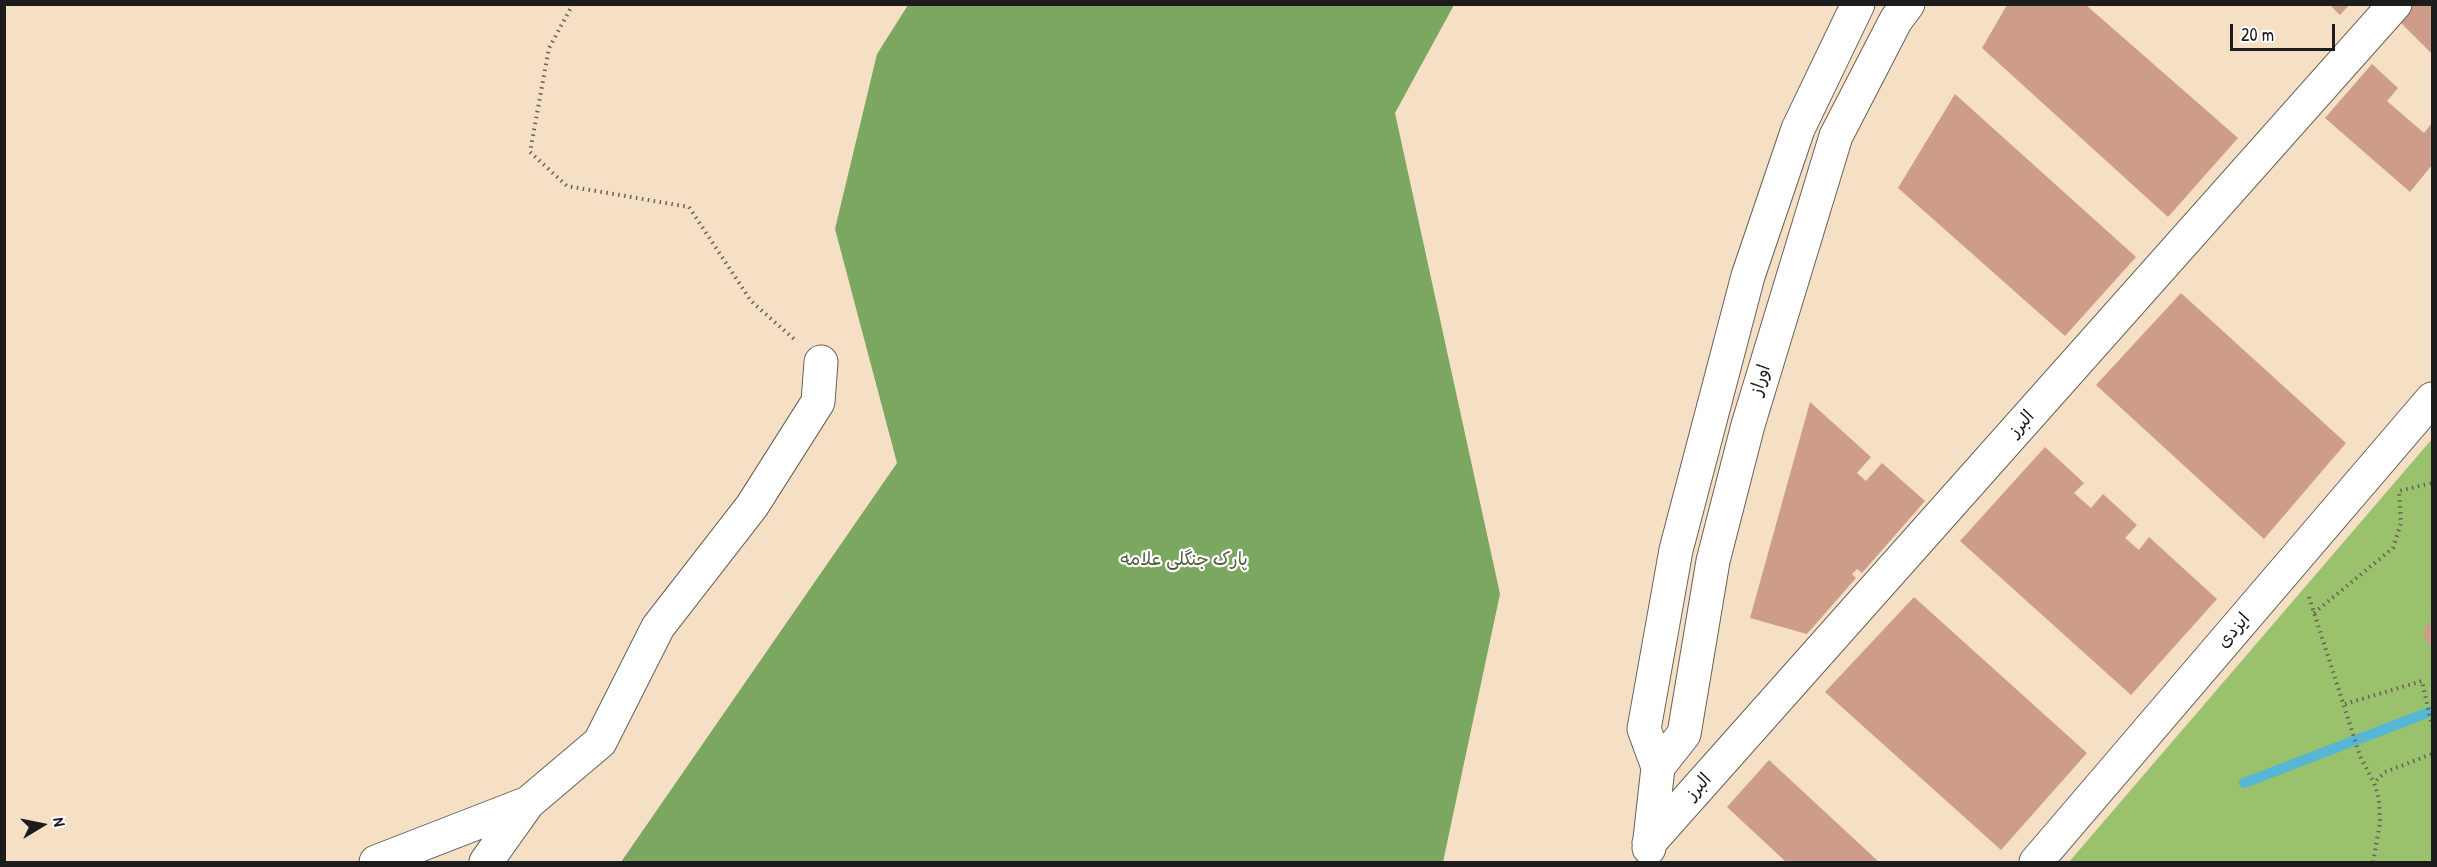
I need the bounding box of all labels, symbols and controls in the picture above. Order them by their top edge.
scale bar [2233,12,2338,50]
text: 20 m [2241,22,2274,47]
street label: اوراز [1746,362,1776,398]
street label: البرز [2004,406,2040,442]
park label: پارک جنگلی علامه [1120,549,1248,571]
street label: ایزدی [2213,609,2255,653]
street label: البرز [1681,769,1717,805]
north arrow [12,795,72,855]
text: N [48,816,71,828]

